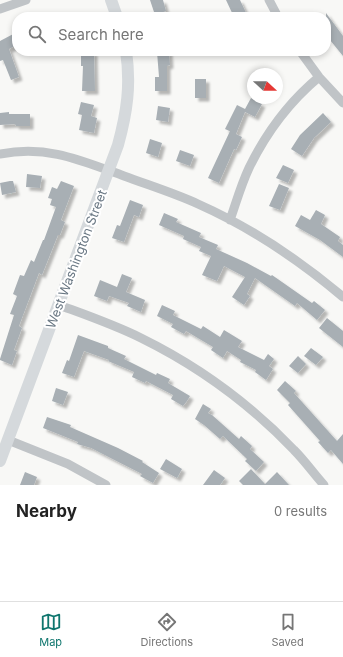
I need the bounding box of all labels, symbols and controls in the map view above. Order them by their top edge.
search box [12,12,331,56]
icon: search [26,23,48,45]
text: Search here [58,25,144,44]
north arrow [247,68,283,104]
street label: West Washington Street [42,187,110,331]
text: Nearby [16,501,77,521]
text: 0 results [274,503,327,519]
tab: Map [39,611,62,649]
tab: Directions [141,611,193,649]
tab: Saved [272,611,304,649]

